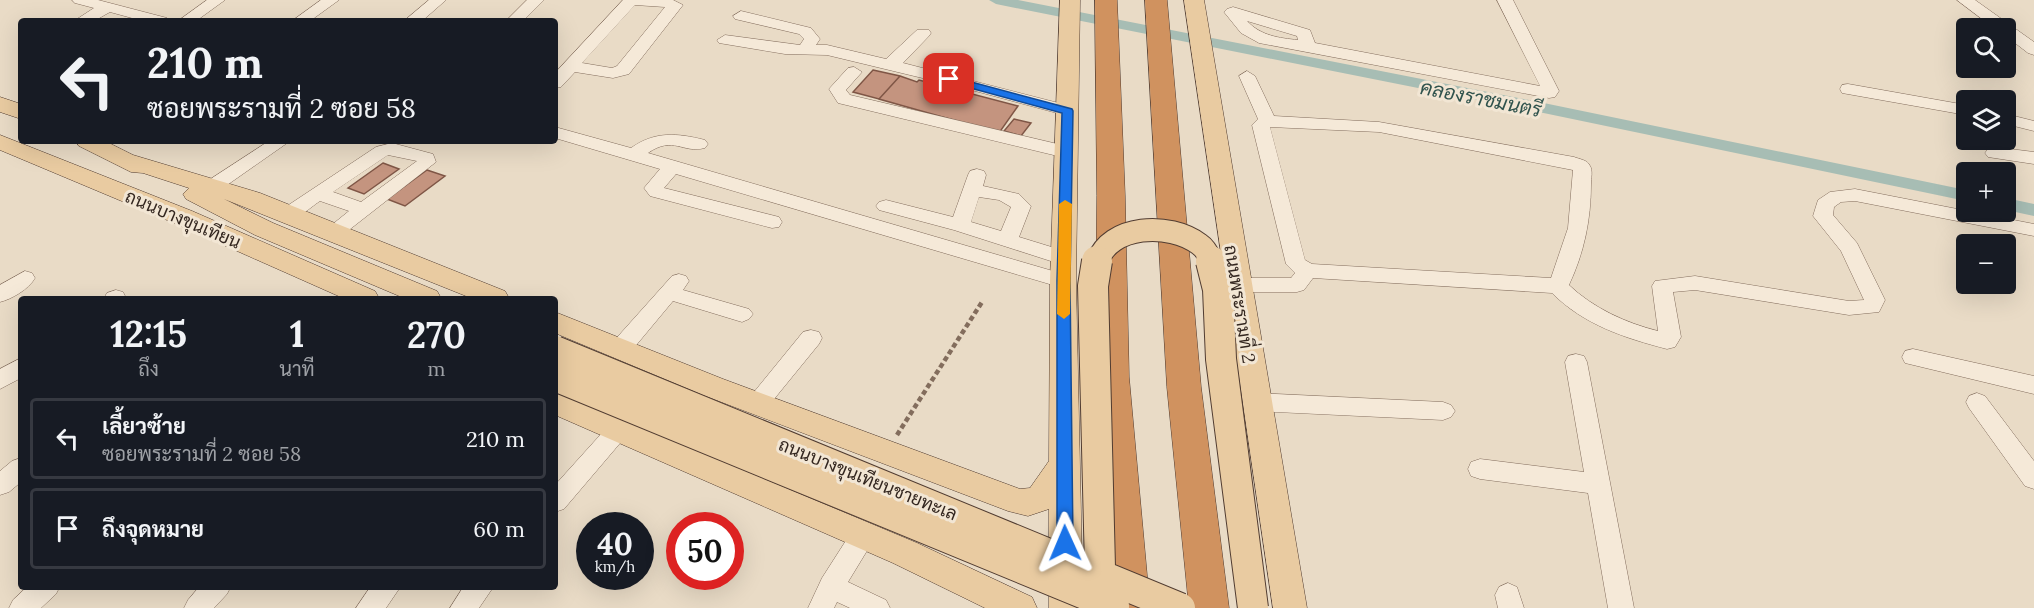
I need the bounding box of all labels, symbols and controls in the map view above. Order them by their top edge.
map controls [1956,18,2016,294]
button: search [1956,18,2016,78]
text: 210 m [147,36,263,90]
icon: left [48,42,126,120]
pin [923,53,974,104]
icon: arrive [932,62,965,95]
water label: คลองราชมนตรี [1418,74,1545,122]
button: layers [1956,90,2016,150]
text: ซอยพระรามที่ 2 ซอย 58 [147,91,416,125]
button: + [1956,162,2016,222]
street label: ถนนบางขุนเทียน [121,183,245,255]
button: − [1956,234,2016,294]
street label: ถนนพระรามที่ 2 [1219,243,1265,365]
text: 12:15 [110,311,187,357]
text: 1 [290,311,304,357]
text: 270 [407,312,466,358]
text: ถึง [138,356,159,381]
text: นาที [279,356,315,381]
text: m [427,356,445,381]
text: เลี้ยวซ้าย [102,412,186,440]
icon: left [51,422,84,455]
text: 210 m [466,425,525,453]
street label: ถนนบางขุนเทียนชายทะเล [775,432,961,526]
text: ซอยพระรามที่ 2 ซอย 58 [102,441,301,466]
position arrow [1033,511,1097,575]
icon: arrive [51,512,84,545]
speed limit sign: 50 [666,512,744,590]
text: ถึงจุดหมาย [102,515,204,543]
text: 60 m [473,515,525,543]
text: 40 [597,525,633,563]
text: km/h [595,557,635,576]

